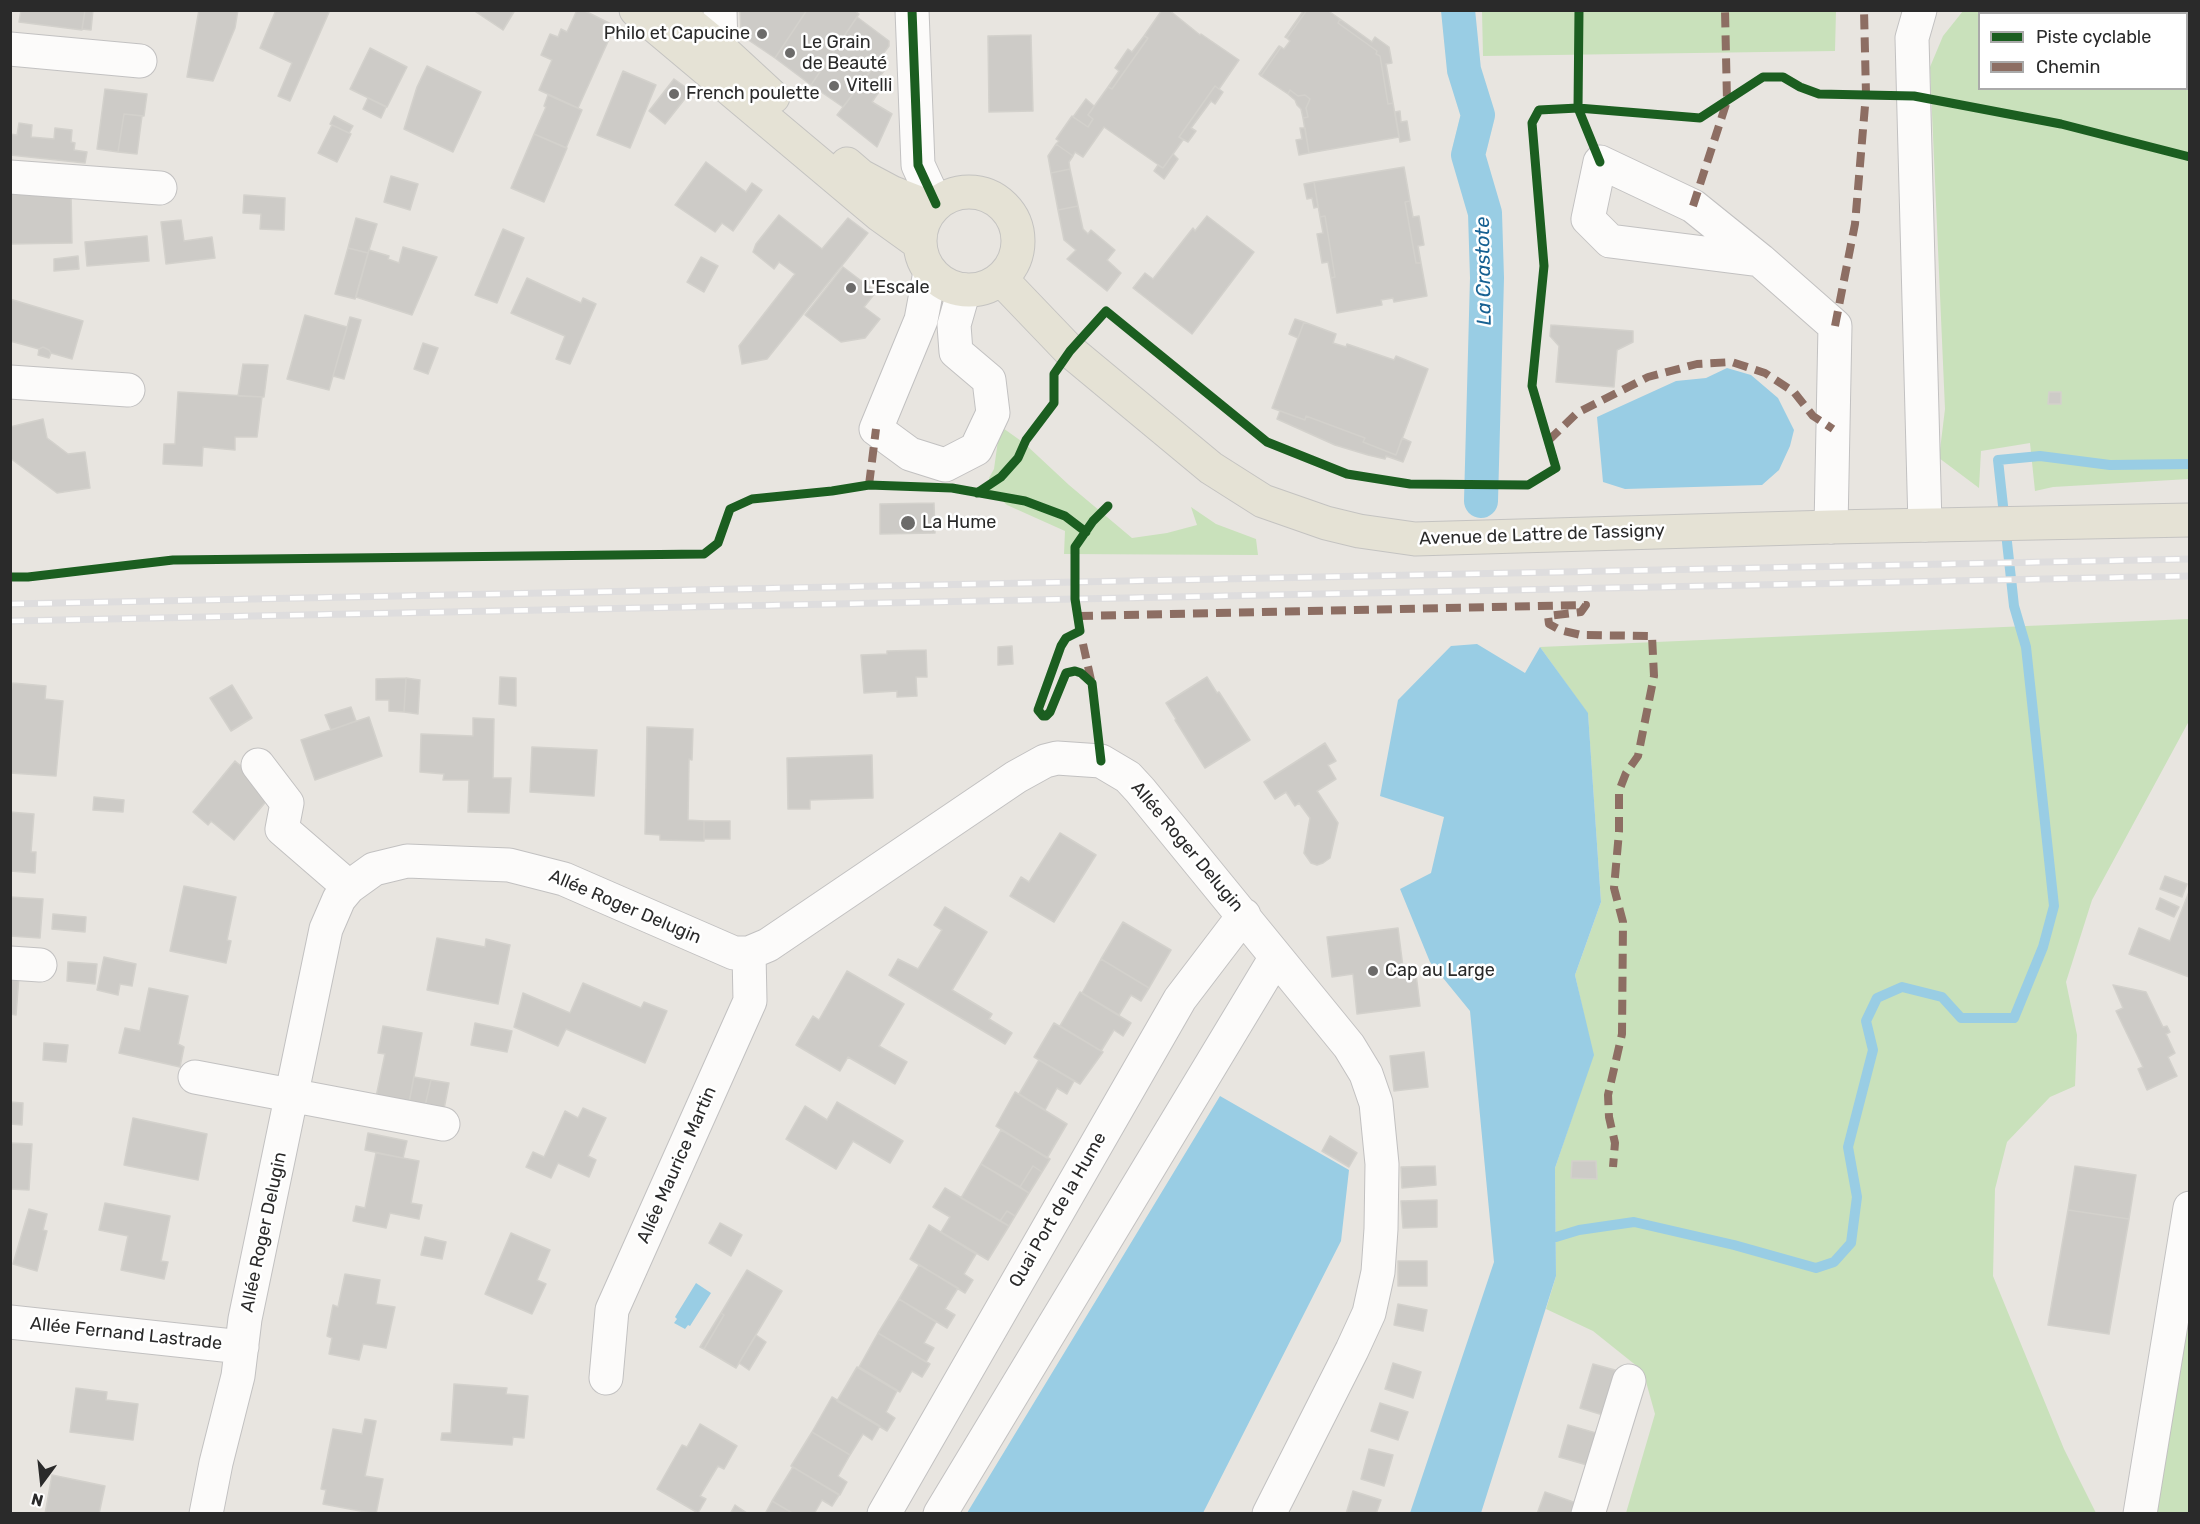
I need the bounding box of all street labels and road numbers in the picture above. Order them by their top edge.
street label: Avenue de Lattre de Tassigny [1419,520,1665,550]
street label: Allée Roger Delugin [1126,778,1248,916]
street label: Allée Roger Delugin [546,865,704,949]
street label: Allée Maurice Martin [633,1083,721,1247]
street label: Quai Port de la Hume [1005,1129,1111,1291]
street label: Allée Roger Delugin [236,1150,292,1314]
street label: Allée Fernand Lastrade [29,1313,223,1355]

